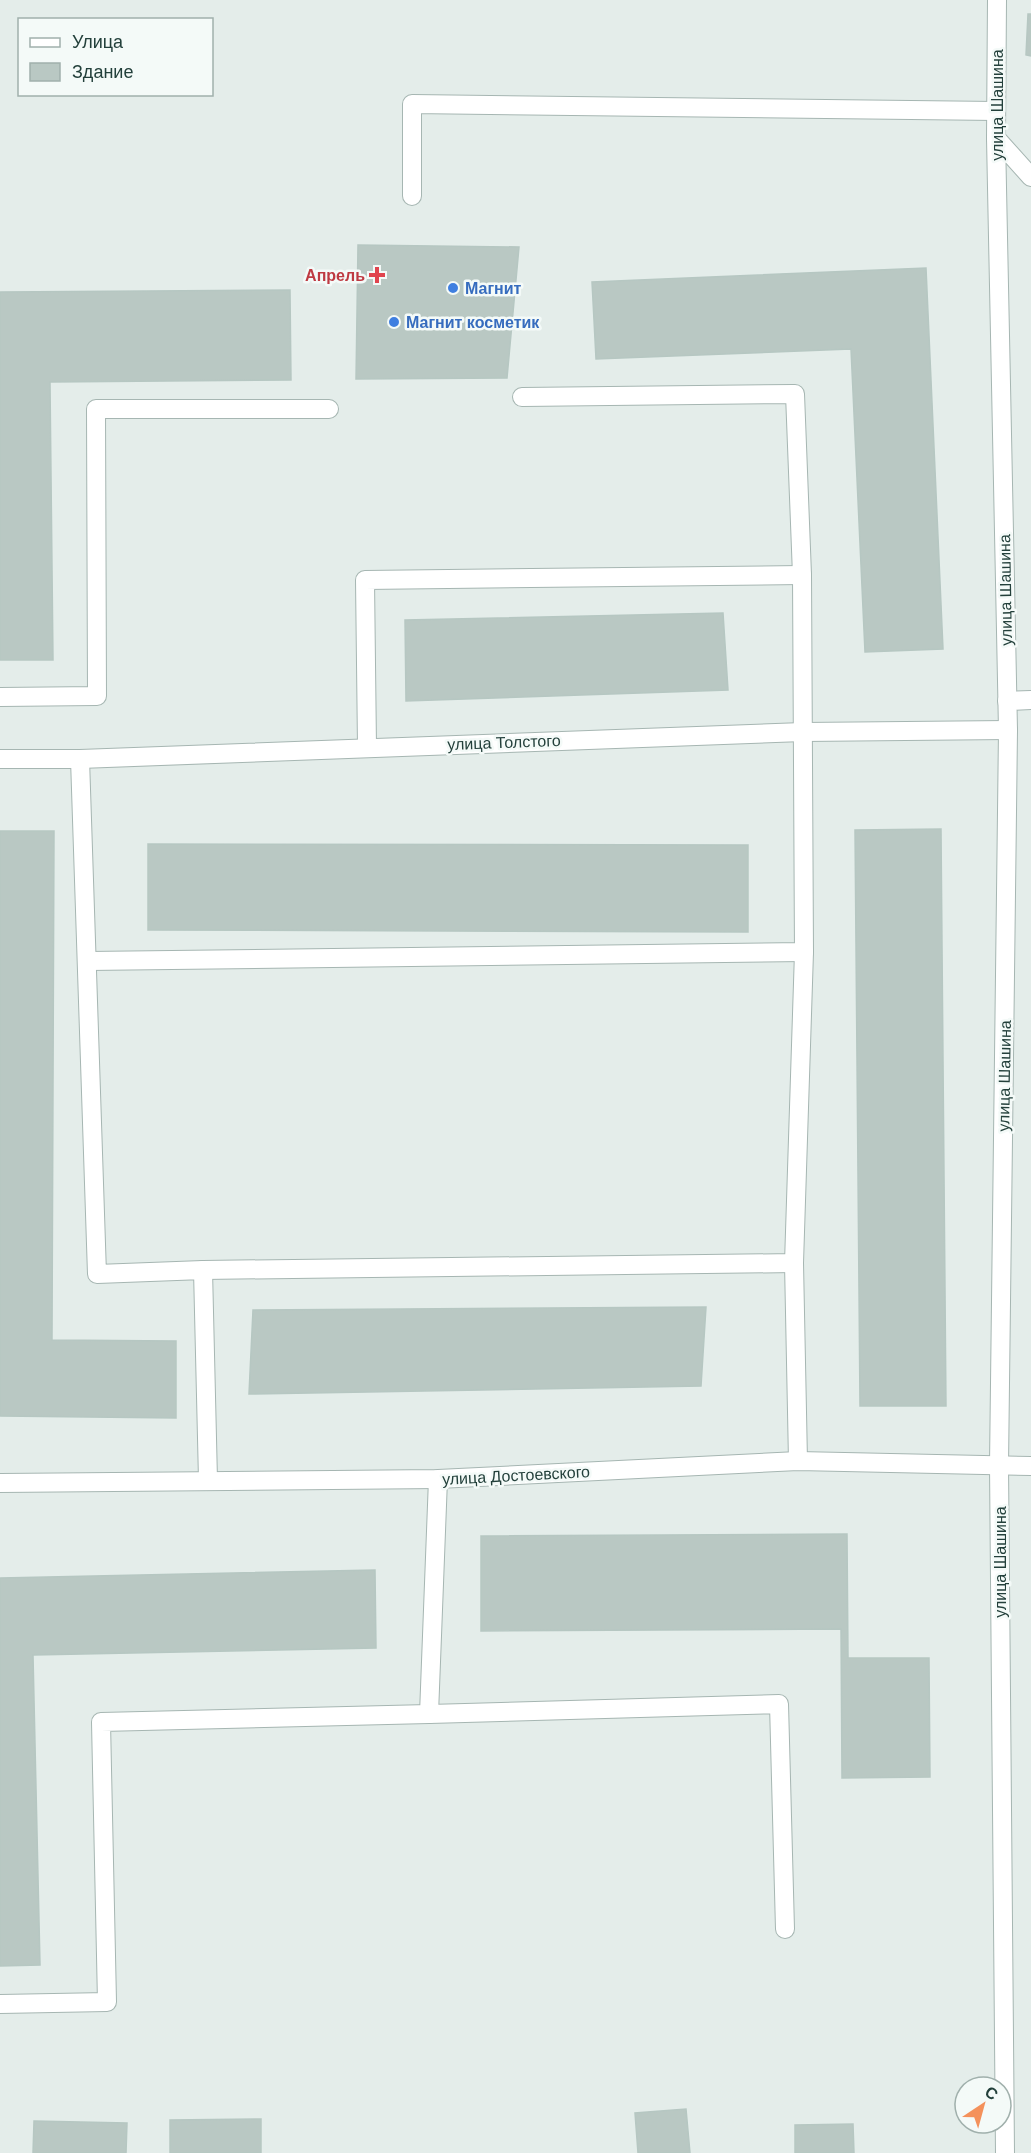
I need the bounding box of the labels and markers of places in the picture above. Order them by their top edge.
place label: Апрель [305,267,365,284]
marker: Апрель [370,268,384,282]
place label: Магнит [465,280,522,297]
marker: Магнит [446,281,460,295]
place label: Магнит косметик [406,314,540,331]
marker: Магнит косметик [387,315,401,329]

